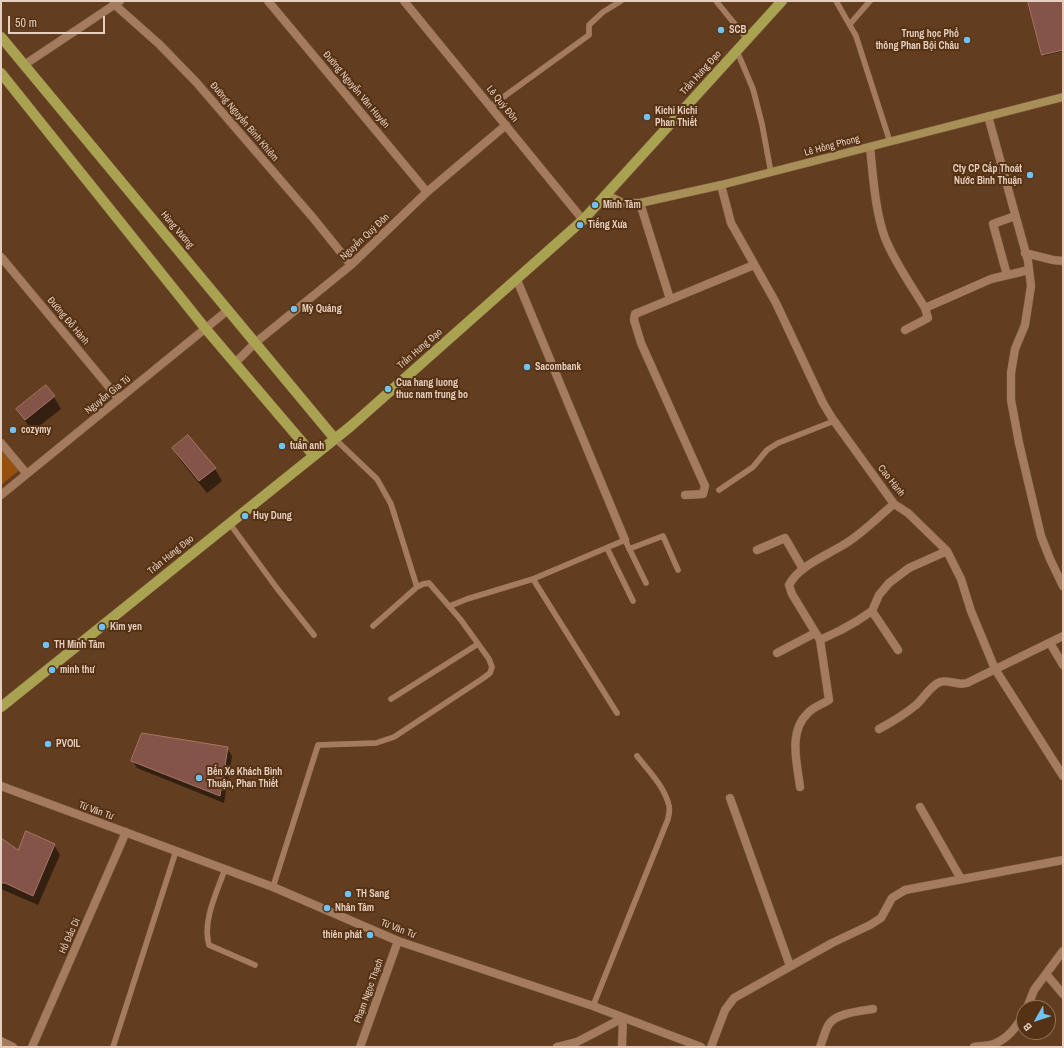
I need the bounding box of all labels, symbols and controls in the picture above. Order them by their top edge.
scale bar [10,8,107,34]
text: 50 m [15,15,37,31]
place label: SCB [729,24,746,36]
marker: SCB [716,25,726,35]
place label: Trung học Phổ thông Phan Bội Châu [876,28,959,52]
marker: Trung học Phổ thông Phan Bội Châu [962,35,972,45]
street label: Trần Hưng Đạo [678,48,724,98]
street label: Đường Nguyễn Văn Huyên [320,49,392,131]
street label: Đường Nguyễn Bỉnh Khiêm [207,80,281,164]
street label: Lê Quý Đôn [484,83,520,125]
place label: Kichi Kichi Phan Thiết [655,105,697,128]
marker: Kichi Kichi Phan Thiết [642,112,652,122]
street label: Lê Hồng Phong [803,133,861,159]
place label: Cty CP Cấp Thoát Nước Bình Thuận [953,163,1022,186]
marker: Cty CP Cấp Thoát Nước Bình Thuận [1025,170,1035,180]
place label: Minh Tâm [603,199,641,211]
marker: Minh Tâm [590,200,600,210]
street label: Hùng Vương [158,209,196,251]
street label: Nguyễn Quý Đôn [338,211,392,263]
place label: Tiếng Xưa [588,219,627,231]
marker: Tiếng Xưa [575,220,585,230]
street label: Đường Đỗ Hành [45,295,91,347]
place label: Mỳ Quảng [302,303,342,315]
marker: Mỳ Quảng [289,304,299,314]
street label: Trần Hưng Đạo [395,326,445,372]
place label: Sacombank [535,361,581,373]
marker: Sacombank [522,362,532,372]
street label: Nguyễn Gia Tú [83,373,133,417]
place label: Cua hang luong thuc nam trung bo [396,377,468,400]
marker: Cua hang luong thuc nam trung bo [383,384,393,394]
place label: cozymy [21,424,51,436]
marker: cozymy [8,425,18,435]
place label: tuấn anh [290,440,324,452]
marker: tuấn anh [277,441,287,451]
street label: Cao Hành [875,463,907,499]
place label: Huy Dung [253,510,292,522]
marker: Huy Dung [240,511,250,521]
street label: Trần Hưng Đạo [146,533,196,577]
place label: Kim yen [110,621,142,633]
marker: Kim yen [97,622,107,632]
place label: TH Minh Tâm [54,639,105,651]
marker: TH Minh Tâm [41,640,51,650]
place label: minh thư [60,664,95,676]
marker: minh thư [47,665,57,675]
place label: PVOIL [56,738,81,750]
marker: PVOIL [43,739,53,749]
place label: Bến Xe Khách Bình Thuận, Phan Thiết [207,766,282,790]
marker: Bến Xe Khách Bình Thuận, Phan Thiết [194,773,204,783]
street label: Từ Văn Tư [77,799,115,823]
place label: TH Sang [356,888,389,900]
marker: TH Sang [343,889,353,899]
place label: Nhân Tâm [335,902,374,914]
marker: Nhân Tâm [322,903,332,913]
street label: Hồ Đắc Di [57,916,83,956]
street label: Từ Văn Tư [379,917,417,941]
place label: thiên phát [323,929,362,941]
marker: thiên phát [365,930,375,940]
street label: Phạm Ngọc Thạch [352,957,386,1025]
north arrow [1016,1000,1056,1040]
text: B [1020,1020,1035,1034]

